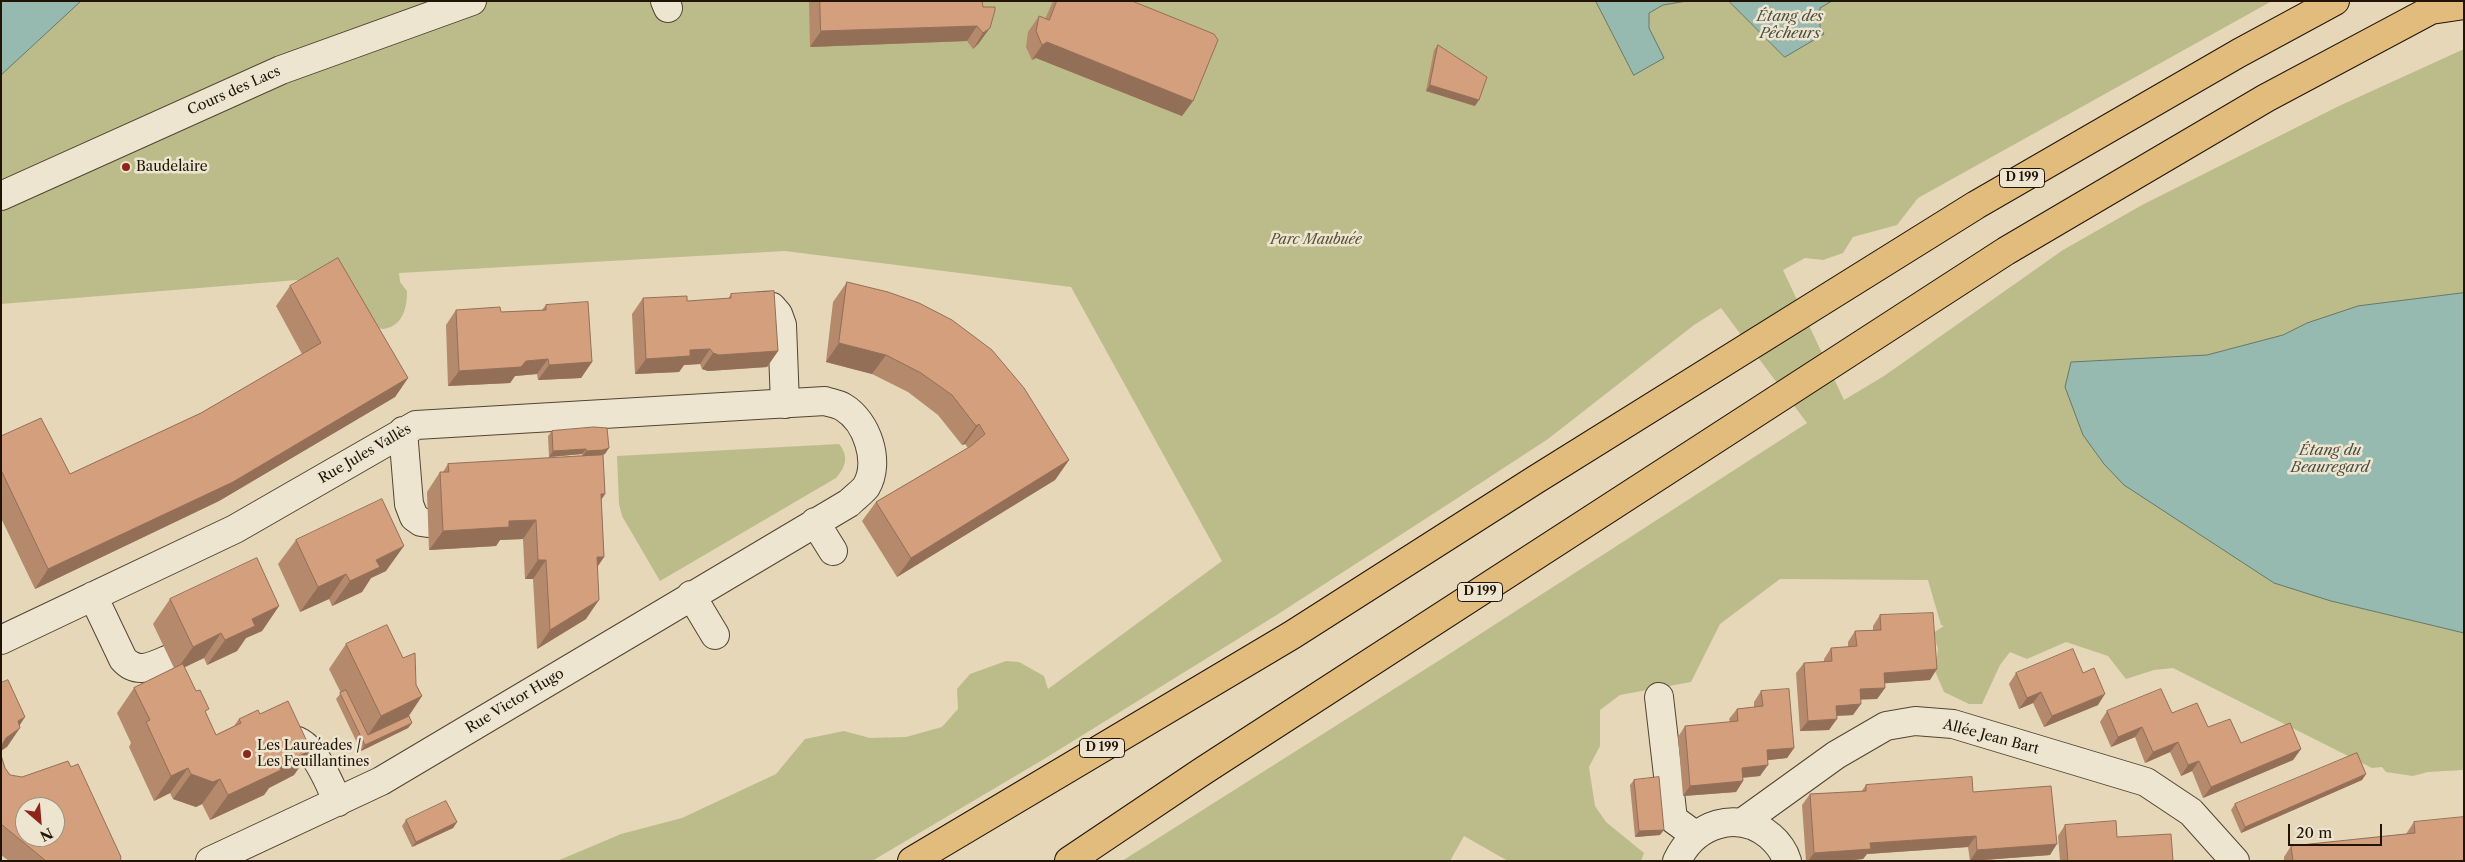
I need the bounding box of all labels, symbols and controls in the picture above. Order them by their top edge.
water label: Étang des Pêcheurs [1757,8,1823,43]
street label: Cours des Lacs [185,63,283,119]
place label: Baudelaire [136,159,208,175]
marker: Baudelaire [120,161,132,173]
road number: D 199 [2000,168,2044,188]
park label: Parc Maubuée [1270,232,1362,248]
street label: Rue Jules Vallès [316,421,414,487]
water label: Étang du Beauregard [2291,442,2369,477]
road number: D 199 [1458,582,1502,602]
street label: Rue Victor Hugo [463,665,567,737]
street label: Allée Jean Bart [1941,716,2041,758]
place label: Les Lauréades / Les Feuillantines [257,738,369,770]
road number: D 199 [1080,738,1124,758]
marker: Les Lauréades / Les Feuillantines [241,748,253,760]
north arrow [15,797,65,847]
scale bar [2290,814,2384,846]
text: 20 m [2296,823,2332,842]
text: N [37,824,56,845]

